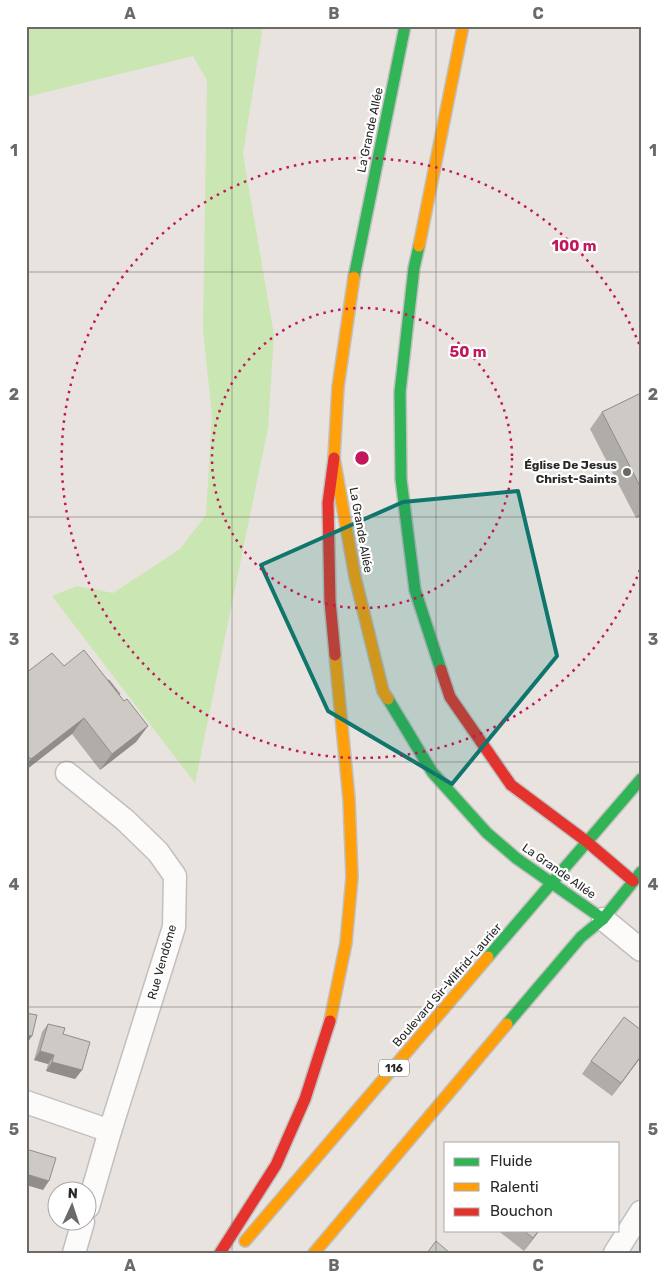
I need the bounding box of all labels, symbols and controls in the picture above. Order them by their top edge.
text: A [124,4,136,23]
text: B [328,4,340,23]
text: C [532,4,544,23]
street label: La Grande Allée [354,86,386,174]
text: 1 [10,141,18,160]
text: 1 [649,141,657,160]
text: 100 m [552,237,596,255]
text: 50 m [450,343,486,361]
text: 2 [9,385,19,404]
text: 2 [648,385,658,404]
centre of rings [353,449,371,467]
place label: Église De Jesus Christ-Saints [524,458,617,486]
marker: Église De Jesus Christ-Saints [621,466,633,478]
street label: La Grande Allée [347,486,375,574]
text: 3 [9,630,19,649]
text: 3 [648,630,658,649]
street label: La Grande Allée [519,840,599,902]
text: 4 [9,875,20,894]
text: 4 [648,875,659,894]
street label: Boulevard Sir-Wilfrid-Laurier [390,920,505,1050]
street label: Rue Vendôme [145,923,179,1001]
road number: 116 [379,1060,409,1076]
text: 5 [9,1120,19,1139]
text: 5 [648,1120,658,1139]
legend [444,1142,620,1232]
text: Fluide [490,1152,532,1170]
text: Ralenti [490,1178,539,1196]
north arrow [48,1182,98,1232]
text: N [67,1185,78,1202]
text: Bouchon [490,1202,553,1220]
text: A [124,1256,136,1275]
text: B [328,1256,340,1275]
text: C [532,1256,544,1275]

